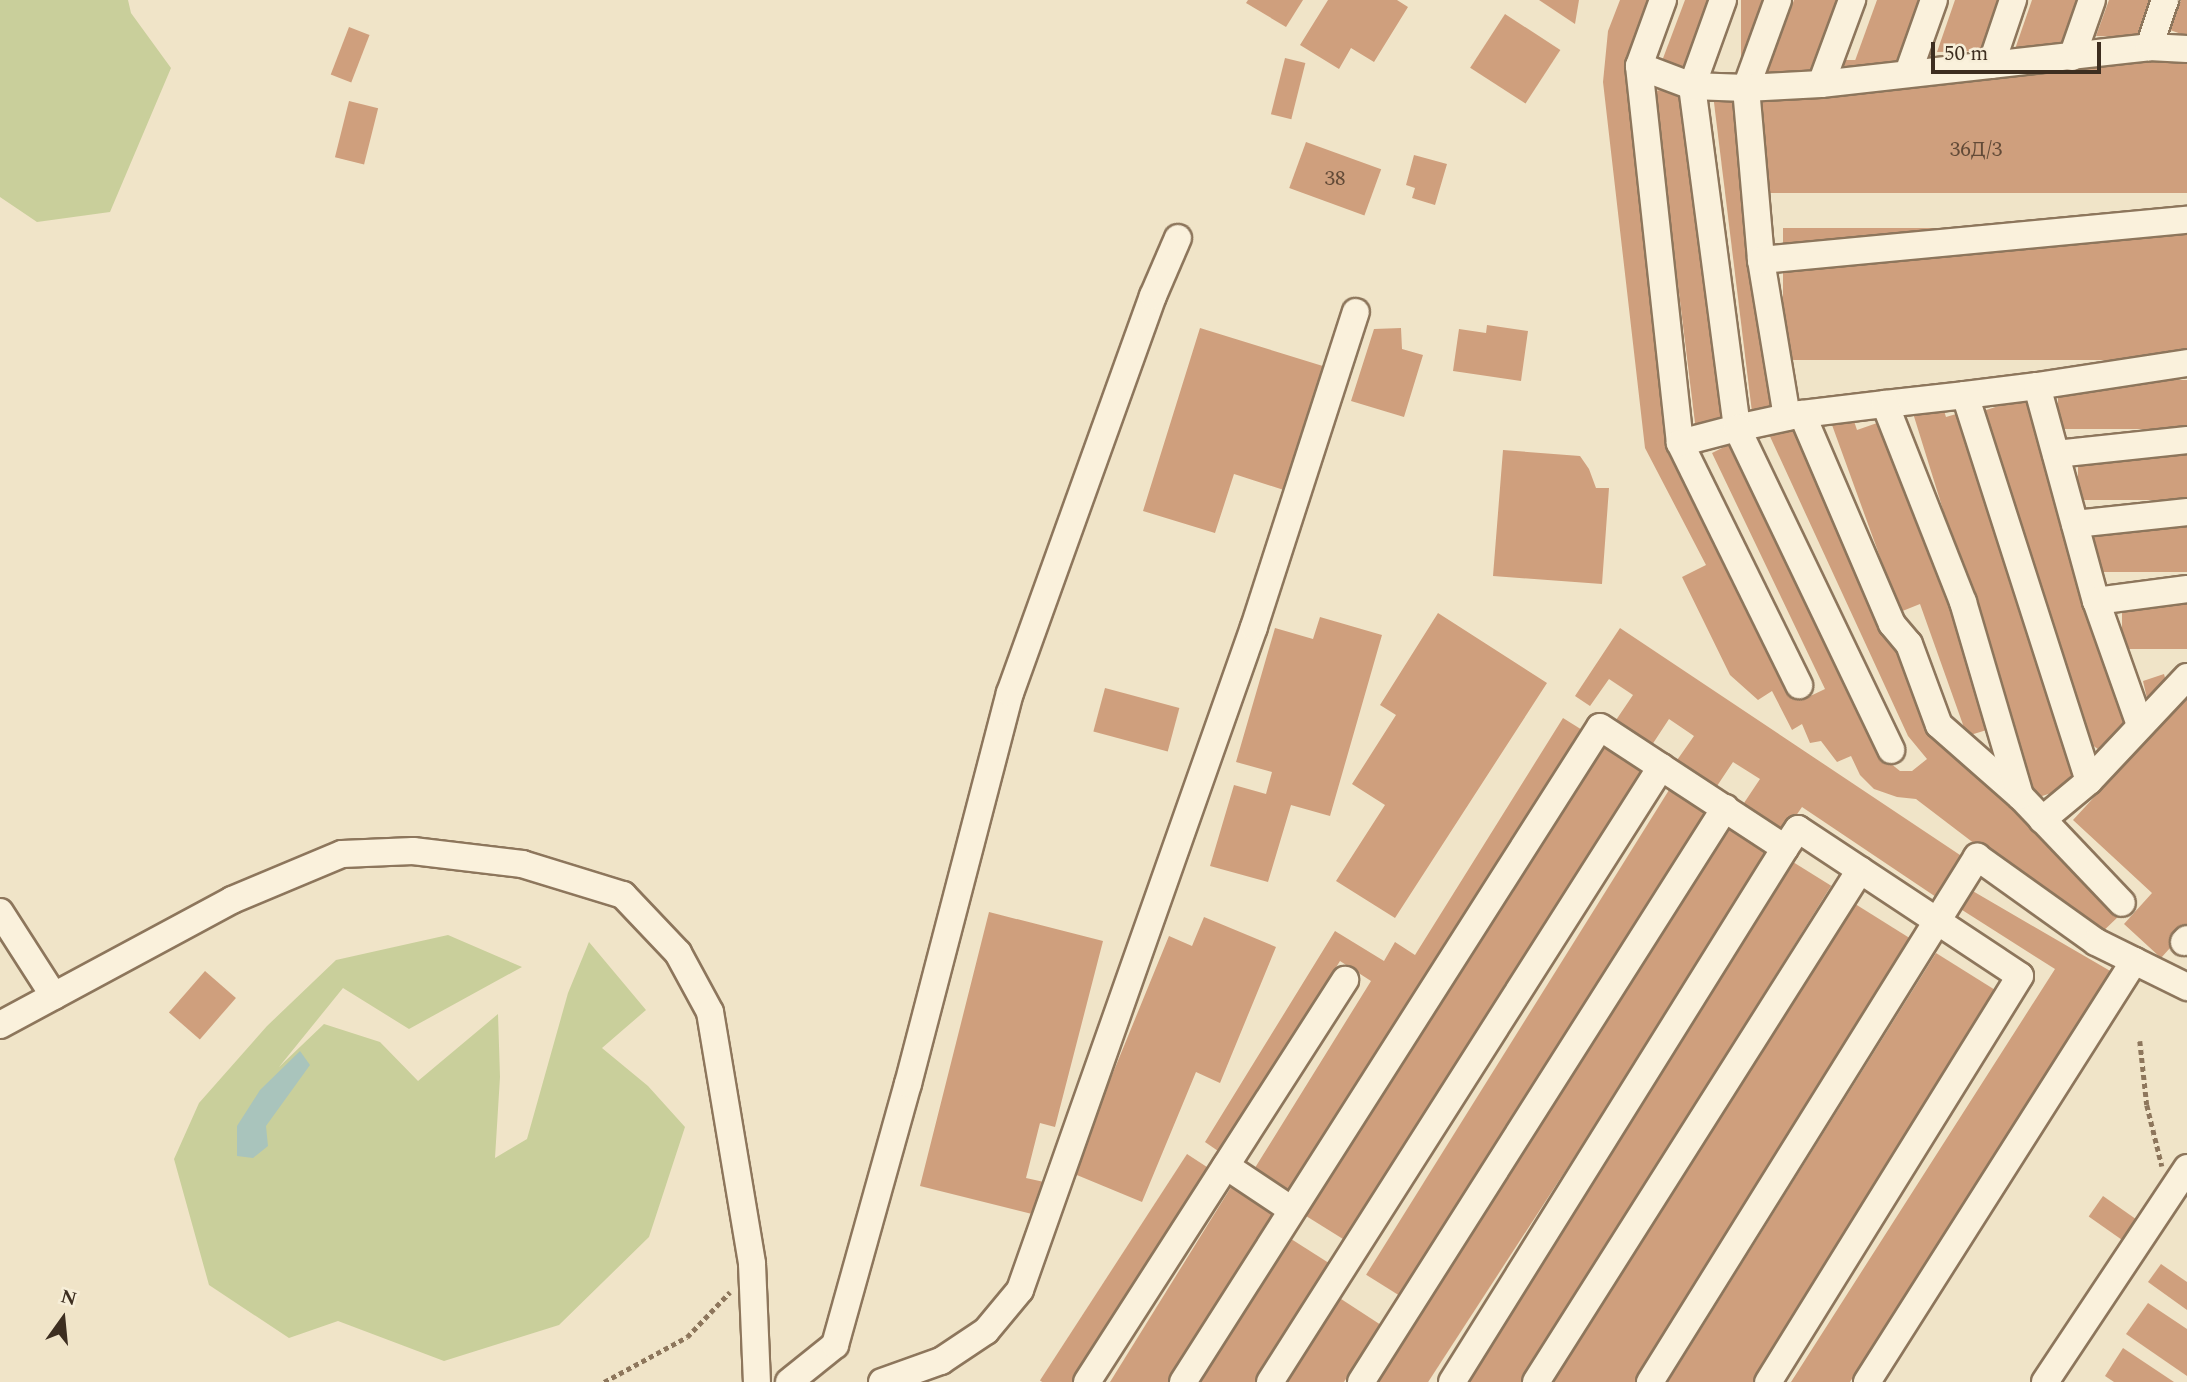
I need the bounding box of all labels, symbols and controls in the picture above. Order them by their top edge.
scale bar [1935,28,2105,72]
text: 50 m [1944,38,1988,70]
house number: 36Д/3 [1950,137,2002,163]
house number: 38 [1325,166,1345,192]
text: N [57,1282,80,1314]
north arrow [28,1284,98,1354]

